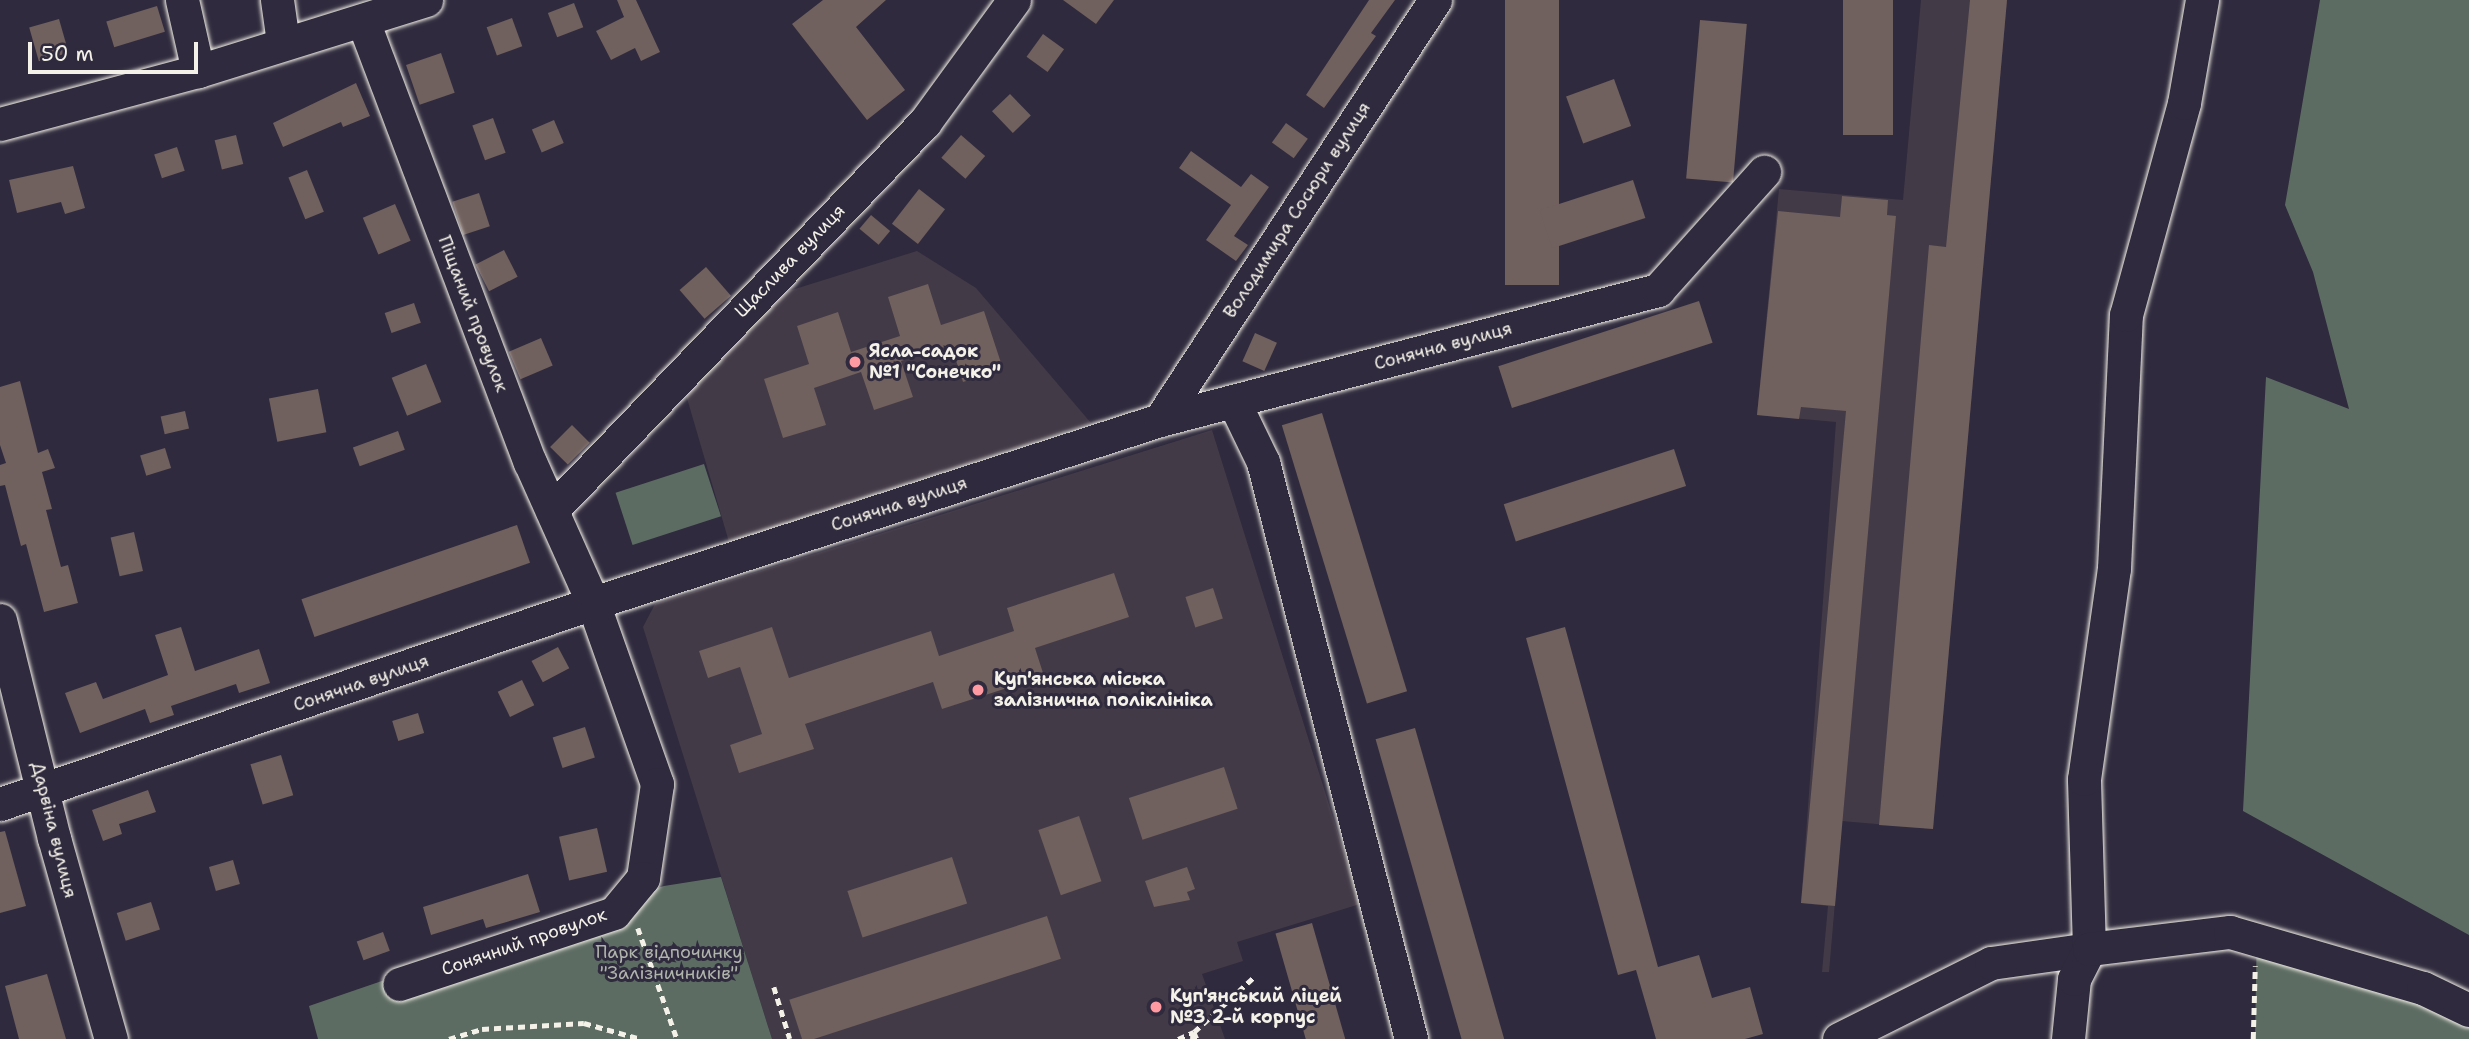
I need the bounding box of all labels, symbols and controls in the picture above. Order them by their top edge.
scale bar [32,28,201,72]
text: 50 m [41,40,94,68]
street label: Володимира Сосюри вулиця [1219,98,1375,322]
street label: Щаслива вулиця [730,200,850,322]
street label: Піщаний провулок [433,233,513,395]
street label: Сонячна вулиця [1372,317,1514,375]
place label: Ясла-садок №1 "Сонечко" [869,341,1001,384]
marker: Ясла-садок №1 "Сонечко" [847,354,863,370]
street label: Сонячна вулиця [828,472,970,536]
street label: Сонячна вулиця [290,650,432,716]
place label: Куп'янська міська залізнична поліклініка [994,669,1213,712]
marker: Куп'янська міська залізнична поліклініка [968,680,988,700]
street label: Дарвіна вулиця [27,760,81,900]
street label: Сонячний провулок [439,904,609,980]
park label: Парк відпочинку "Залізничників" [595,942,743,984]
place label: Куп'янський ліцей №3 2-й корпус [1170,986,1342,1028]
marker: Куп'янський ліцей №3 2-й корпус [1148,999,1164,1015]

